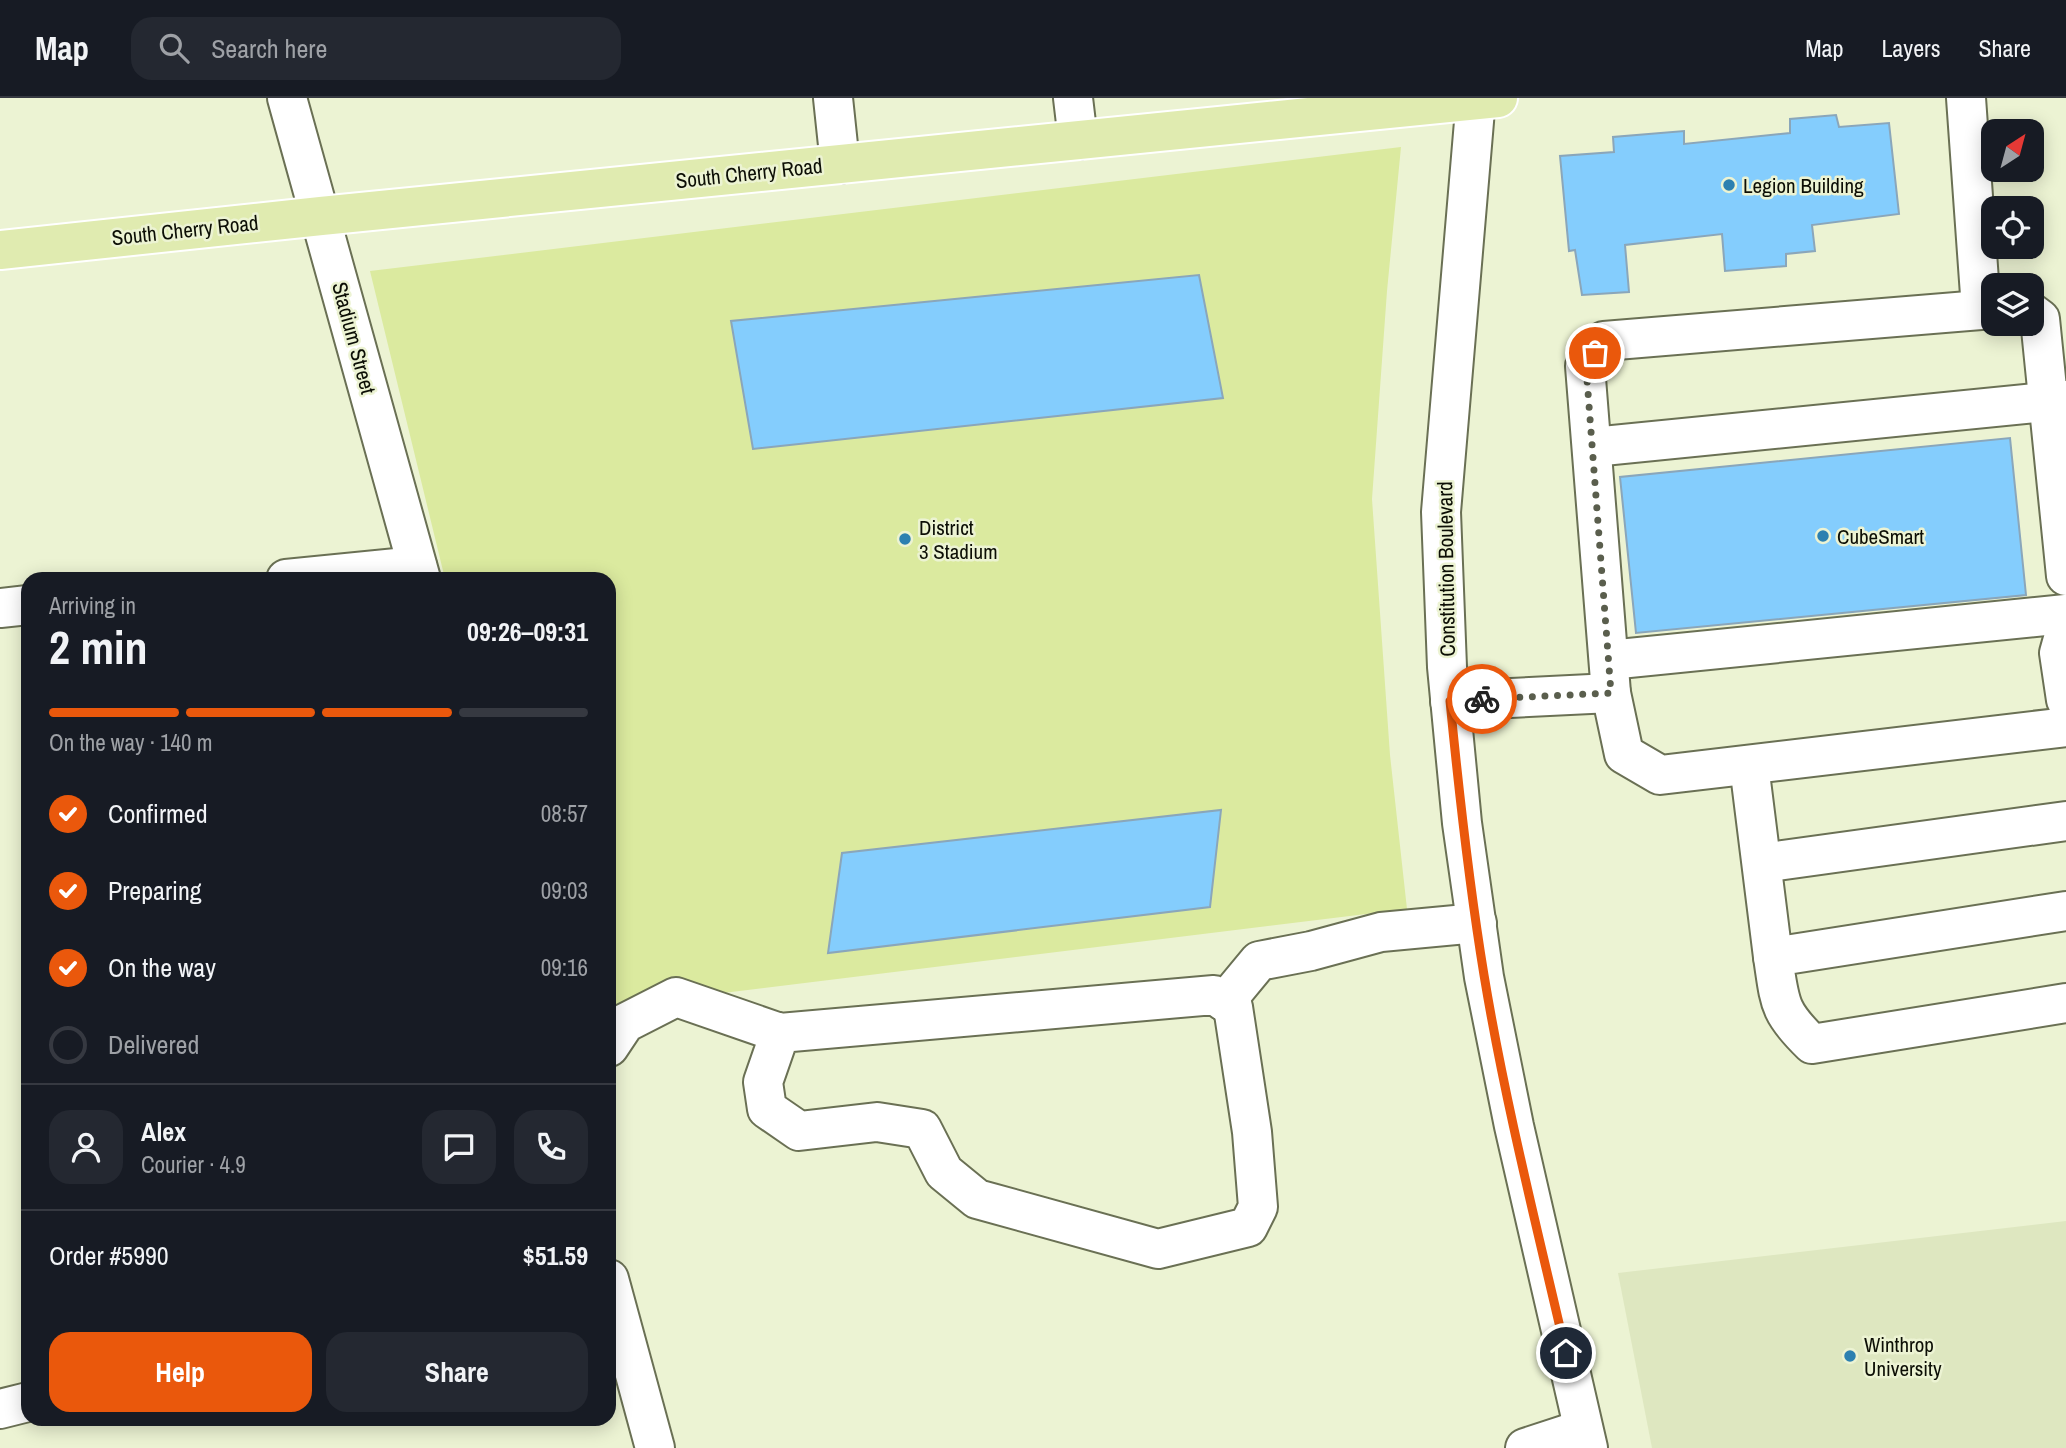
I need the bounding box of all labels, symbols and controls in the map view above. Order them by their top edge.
search box [131,17,621,80]
text: Map [35,26,89,70]
icon: search [155,29,193,67]
text: Search here [211,31,327,66]
text: Map [1805,32,1843,64]
text: Layers [1881,32,1940,64]
text: Share [1978,32,2031,64]
north arrow [1981,119,2044,182]
map controls [1981,119,2044,336]
street label: South Cherry Road [674,151,824,195]
place label: Legion Building [1743,171,1864,200]
marker: Legion Building [1721,177,1737,193]
button: locate [1981,196,2044,259]
street label: South Cherry Road [110,208,260,252]
button: layers [1981,273,2044,336]
street label: Stadium Street [325,279,383,397]
pin [1565,323,1625,383]
icon: bag [1576,334,1614,372]
street label: Constitution Boulevard [1430,481,1462,657]
place label: District 3 Stadium [919,513,998,566]
place label: CubeSmart [1837,522,1924,551]
marker: CubeSmart [1815,528,1831,544]
marker: District 3 Stadium [897,531,913,547]
text: Arriving in [49,590,136,621]
text: 09:26–09:31 [467,614,588,649]
text: 2 min [49,616,148,678]
courier [1447,664,1517,734]
icon: bike [1463,680,1501,718]
text: On the way · 140 m [49,727,213,758]
icon: check [49,795,87,833]
text: Confirmed [108,796,208,831]
text: 08:57 [541,798,588,829]
icon: check [49,872,87,910]
text: Preparing [108,873,202,908]
text: 09:03 [541,875,588,906]
icon: check [49,949,87,987]
text: On the way [108,950,216,985]
text: 09:16 [541,952,588,983]
text: Delivered [108,1027,199,1062]
button: person [49,1110,123,1184]
button: chat [422,1110,496,1184]
button: phone [514,1110,588,1184]
text: Alex [141,1114,186,1149]
text: Courier · 4.9 [141,1149,246,1180]
text: Order #5990 [49,1238,169,1273]
text: $51.59 [523,1238,588,1273]
pin [1536,1323,1596,1383]
place label: Winthrop University [1864,1330,1942,1383]
button: Help [49,1332,312,1412]
button: Share [326,1332,588,1412]
icon: home [1547,1334,1585,1372]
marker: Winthrop University [1842,1348,1858,1364]

